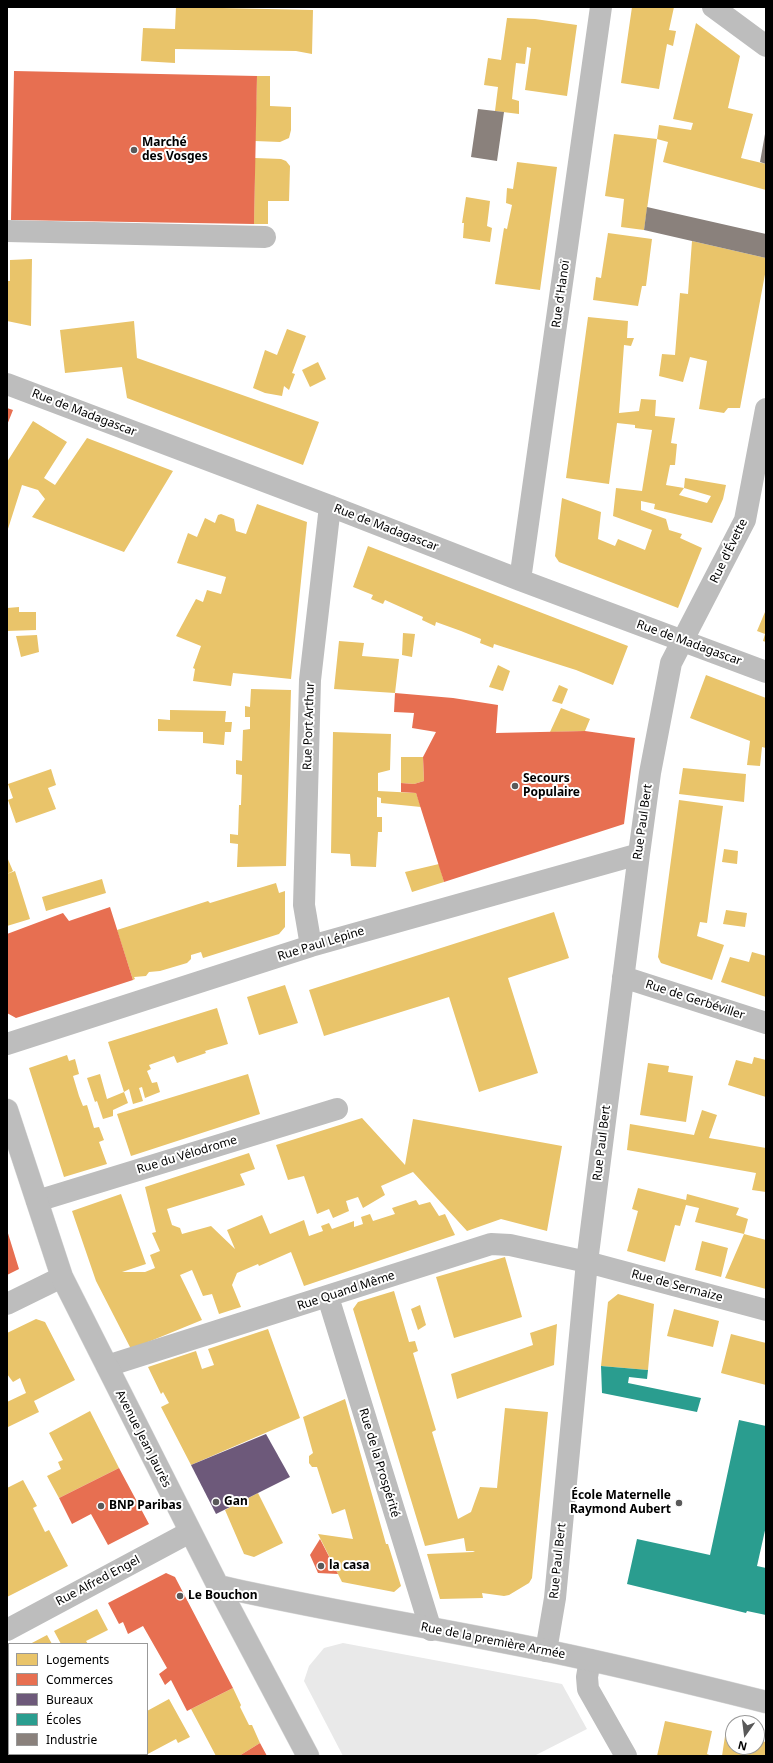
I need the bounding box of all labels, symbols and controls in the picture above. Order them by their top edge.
place label: Marché des Vosges [142,136,208,164]
marker: Marché des Vosges [129,145,139,155]
street label: Rue d'Hanoï [549,259,573,329]
street label: Rue de Madagascar [30,386,138,440]
street label: Rue de Madagascar [332,501,440,555]
street label: Rue d'Évette [707,516,751,586]
street label: Rue de Madagascar [634,617,744,669]
street label: Rue Port Arthur [300,682,318,770]
place label: Secours Populaire [523,772,580,800]
marker: Secours Populaire [510,781,520,791]
street label: Rue Paul Bert [631,783,655,861]
street label: Rue Paul Lépine [276,924,366,964]
street label: Rue de Gerbéviller [644,977,746,1023]
street label: Rue Paul Bert [590,1104,614,1182]
street label: Rue du Vélodrome [135,1133,239,1177]
street label: Rue de Sermaize [630,1267,724,1305]
street label: Rue Quand Même [295,1268,397,1314]
street label: Avenue Jean Jaurès [112,1388,174,1490]
street label: Rue de la Prospérité [356,1407,402,1519]
place label: École Maternelle Raymond Aubert [570,1489,671,1517]
place label: Gan [224,1495,248,1509]
marker: Gan [211,1497,221,1507]
marker: École Maternelle Raymond Aubert [674,1498,684,1508]
place label: BNP Paribas [109,1499,182,1513]
marker: BNP Paribas [96,1501,106,1511]
street label: Rue Paul Bert [547,1522,569,1600]
street label: Rue Alfred Engel [54,1553,142,1609]
place label: la casa [329,1559,369,1573]
marker: la casa [316,1561,326,1571]
place label: Le Bouchon [188,1589,258,1603]
marker: Le Bouchon [175,1591,185,1601]
street label: Rue de la première Armée [420,1620,566,1662]
legend [8,1643,148,1755]
text: Logements [46,1651,109,1668]
text: Commerces [46,1671,113,1688]
text: Bureaux [46,1691,93,1708]
text: Écoles [46,1711,81,1728]
north arrow [725,1715,765,1755]
text: Industrie [46,1731,97,1748]
text: N [736,1738,748,1755]

